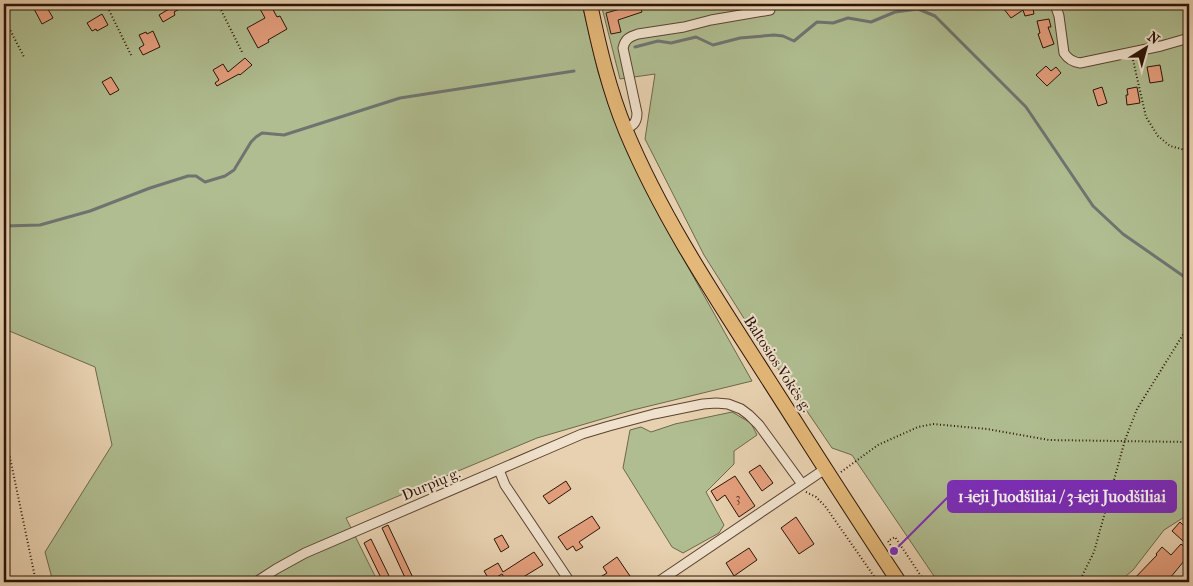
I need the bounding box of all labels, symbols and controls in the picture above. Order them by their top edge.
north arrow [1120,22,1170,72]
text: N [1144,28,1163,48]
street label: Baltosios Vokės g. [740,313,816,415]
street label: Durpių g. [399,464,463,504]
callout: 1-ieji Juodšiliai / 3-ieji Juodšiliai [948,481,1176,512]
text: 1-ieji Juodšiliai / 3-ieji Juodšiliai [958,487,1166,507]
house number: 3 [736,491,741,505]

